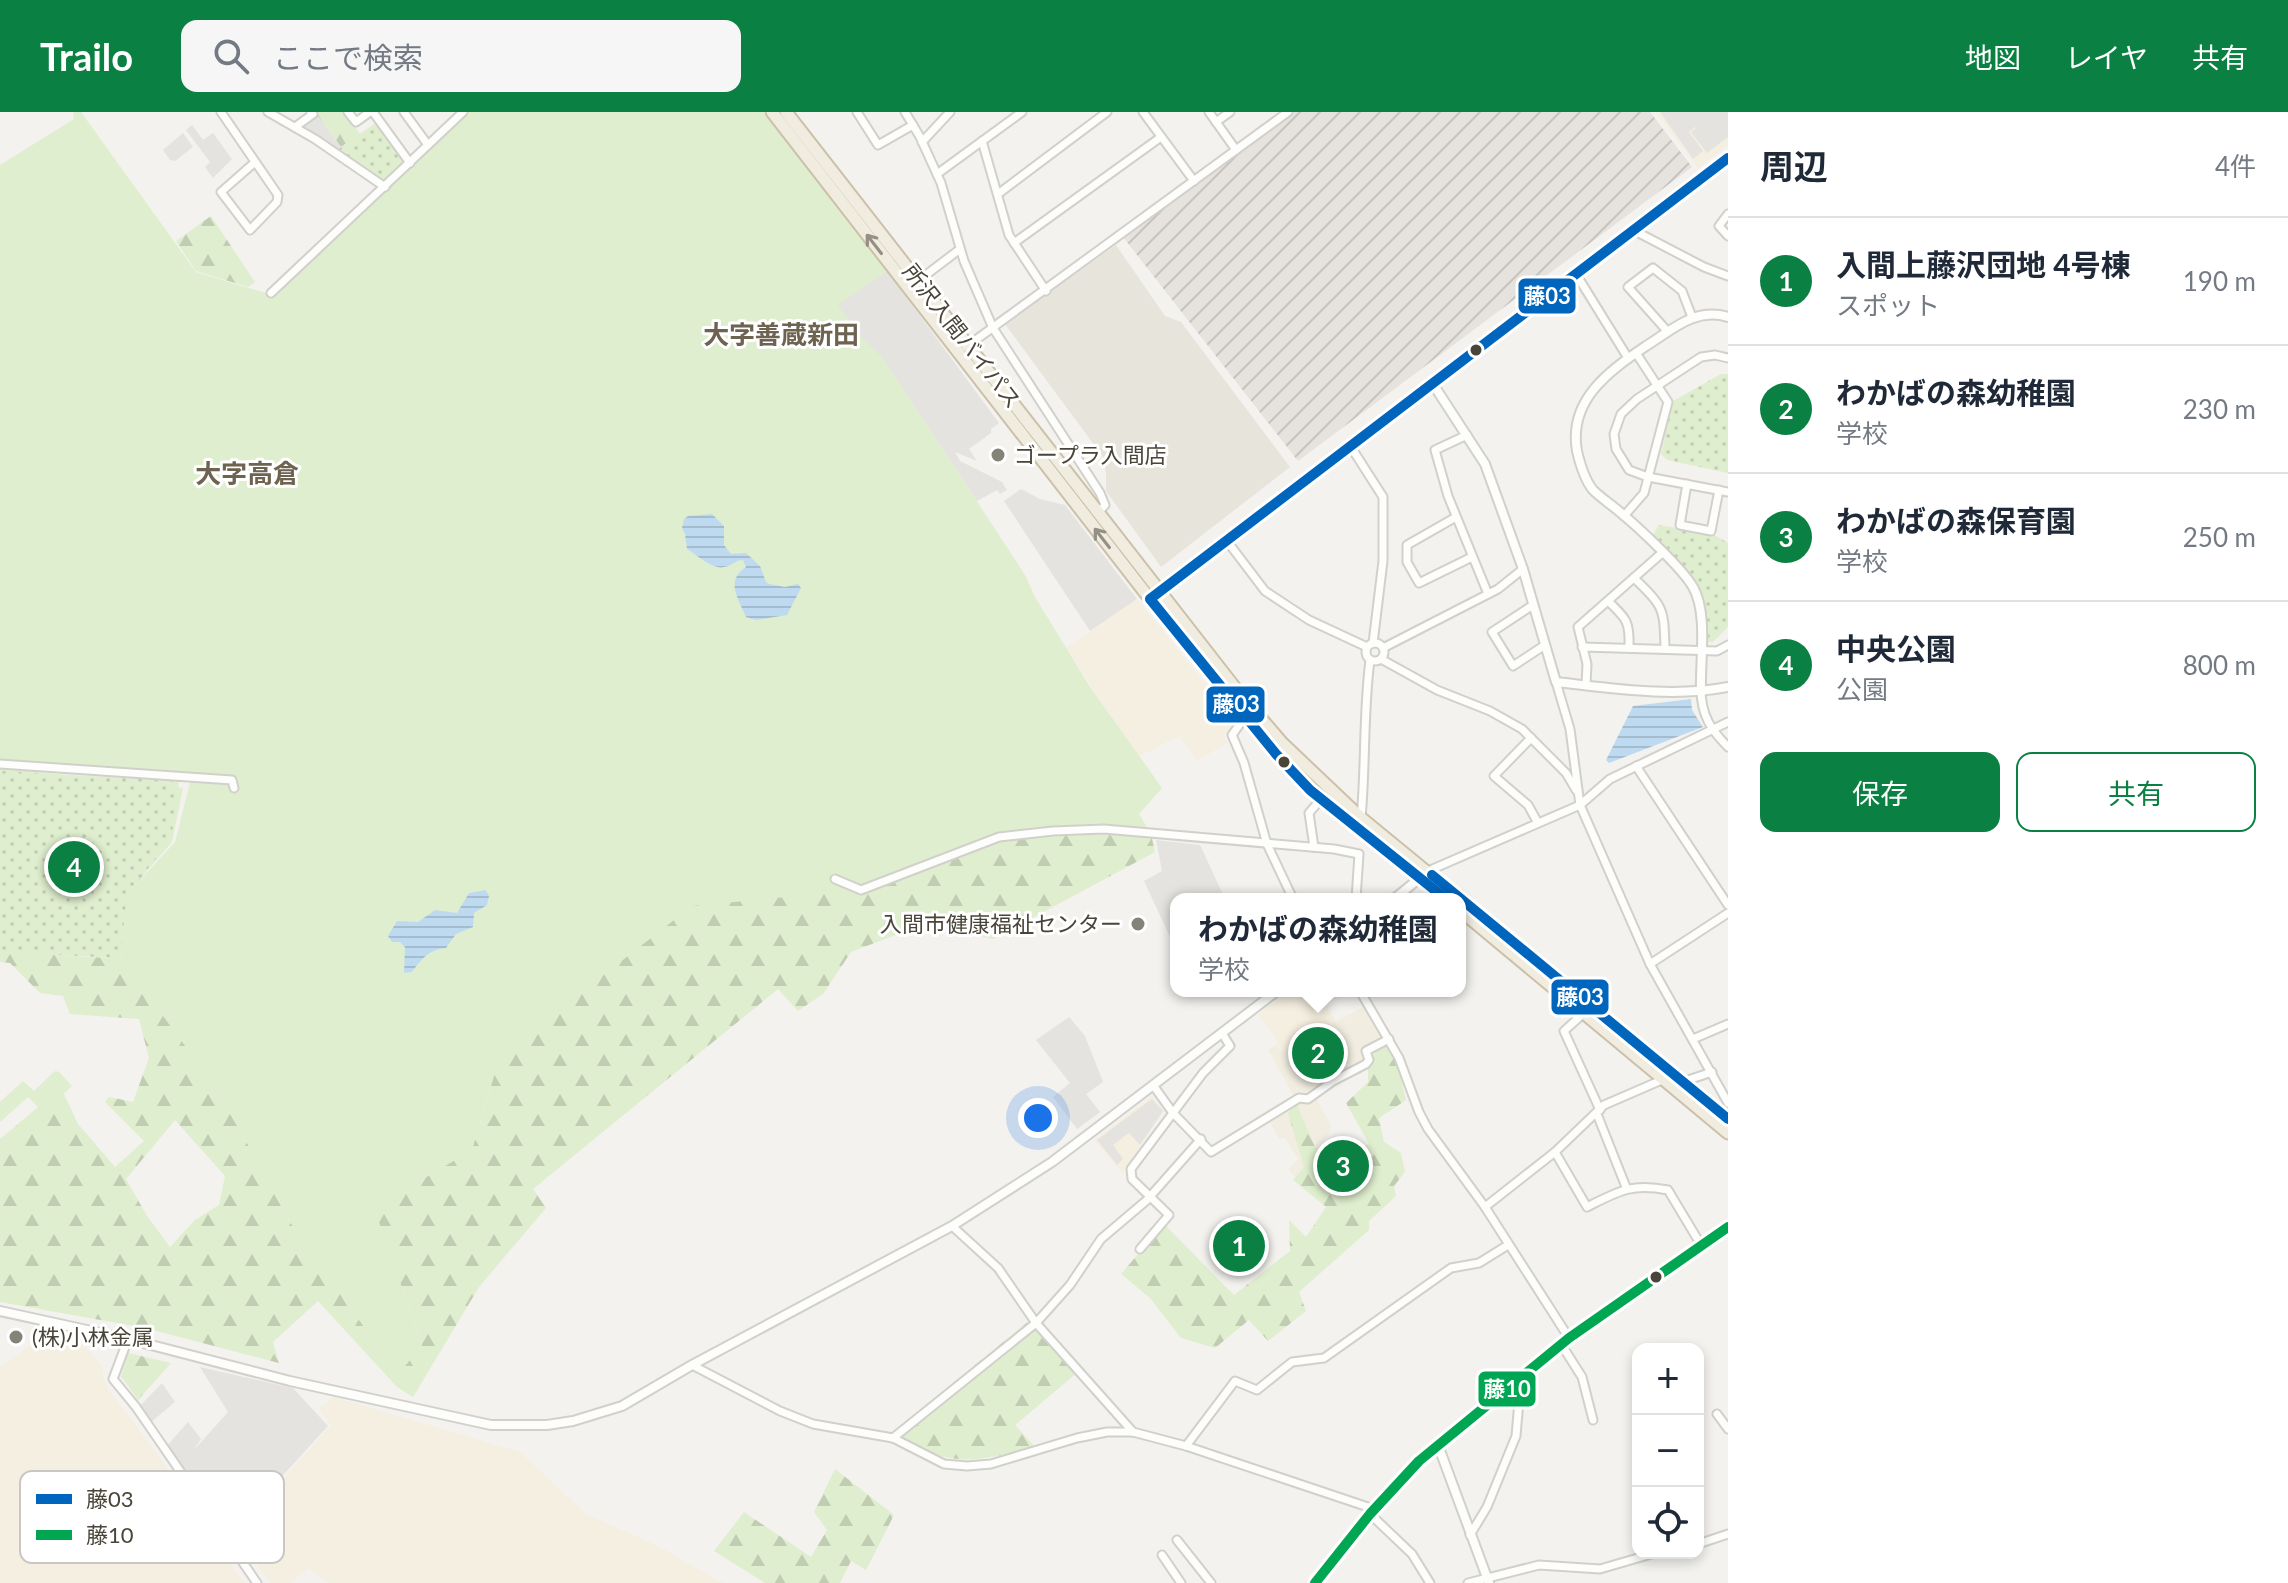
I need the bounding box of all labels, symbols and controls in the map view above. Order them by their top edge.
search box [181,20,741,92]
text: Trailo [40,33,133,79]
icon: search [209,34,253,78]
text: ここで検索 [273,39,423,75]
text: 地図 [1965,40,2021,74]
text: レイヤ [2065,40,2148,74]
text: 共有 [2192,40,2248,74]
text: 周辺 [1760,145,1828,186]
text: 4件 [2215,150,2256,182]
one-way arrow [865,234,882,255]
text: 入間上藤沢団地 4号棟 [1836,246,2131,282]
street label: 所沢入間バイパス [898,258,1027,413]
text: 1 [1778,265,1794,297]
text: 190 m [2183,265,2256,297]
line badge: 藤03 [1517,277,1577,315]
text: 藤03 [1523,282,1571,309]
text: スポット [1836,289,1940,321]
district label: 大字善蔵新田 [703,318,859,350]
unlabelled marker [1468,342,1484,358]
text: わかばの森幼稚園 [1836,374,2076,410]
text: 2 [1778,393,1794,425]
text: 230 m [2183,393,2256,425]
text: 学校 [1836,417,1888,449]
place label: ゴープラ入間店 [1014,441,1167,468]
marker: ゴープラ入間店 [989,446,1007,464]
district label: 大字高倉 [195,457,299,489]
text: わかばの森保育園 [1836,502,2076,538]
text: 3 [1778,521,1794,553]
text: 250 m [2183,521,2256,553]
one-way arrow [1094,528,1111,549]
text: 学校 [1836,545,1888,577]
text: 中央公園 [1836,630,1956,666]
text: 4 [1778,649,1794,681]
text: 800 m [2183,649,2256,681]
text: 公園 [1836,673,1888,705]
line badge: 藤03 [1205,685,1266,724]
text: 藤03 [1212,690,1260,717]
button: 保存 [1760,752,2000,832]
button: 共有 [2016,752,2256,832]
unlabelled marker [1276,754,1292,770]
pin: 4 [48,837,100,897]
popup [1170,893,1466,997]
place label: 入間市健康福祉センター [880,910,1122,937]
text: わかばの森幼稚園 [1198,910,1438,946]
marker: 入間市健康福祉センター [1129,915,1147,933]
text: 学校 [1198,953,1250,985]
line badge: 藤03 [1550,978,1610,1016]
text: 藤03 [1556,983,1604,1010]
pin: 2 [1292,1023,1344,1083]
your location [1018,1098,1058,1138]
pin: 3 [1317,1136,1369,1196]
pin: 1 [1213,1216,1265,1276]
unlabelled marker [1648,1269,1664,1285]
place label: (株)小林金属 [32,1323,154,1350]
marker: (株)小林金属 [7,1328,25,1346]
map controls [1632,1343,1704,1559]
button: + [1632,1343,1704,1415]
line badge: 藤10 [1477,1370,1537,1408]
text: 藤10 [1483,1375,1531,1402]
button: − [1632,1415,1704,1487]
legend [20,1471,284,1563]
text: 藤03 [86,1485,134,1512]
button: locate [1632,1487,1704,1559]
text: 藤10 [86,1521,134,1548]

